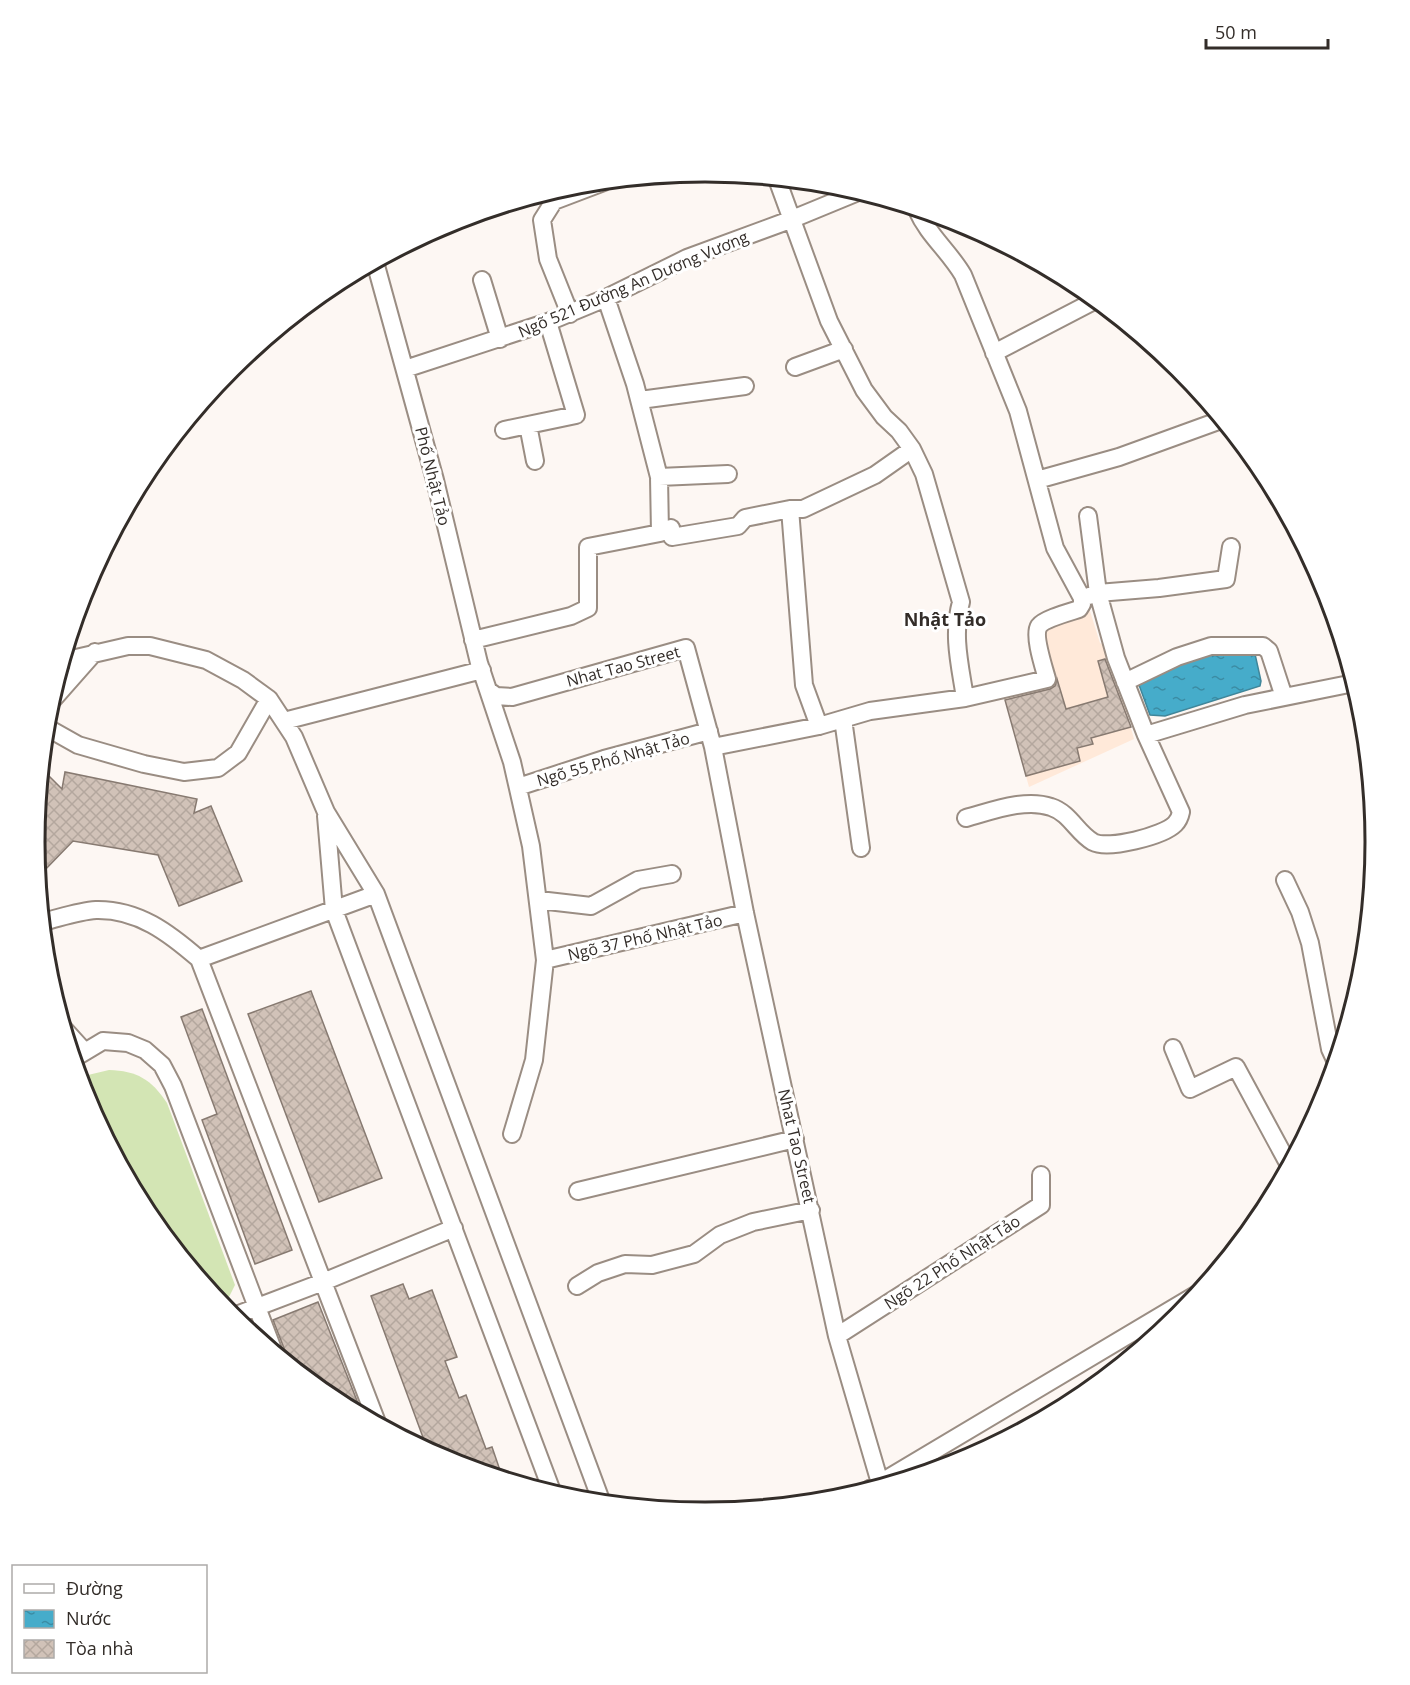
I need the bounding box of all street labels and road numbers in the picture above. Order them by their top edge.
street label: Ngõ 521 Đường An Dương Vương [515,225,752,343]
street label: Phố Nhật Tảo [410,424,456,528]
street label: Nhat Tao Street [564,640,683,692]
street label: Ngõ 55 Phố Nhật Tảo [534,727,692,791]
street label: Ngõ 37 Phố Nhật Tảo [565,908,725,966]
street label: Nhat Tao Street [773,1087,821,1206]
street label: Ngõ 22 Phố Nhật Tảo [880,1210,1024,1314]

